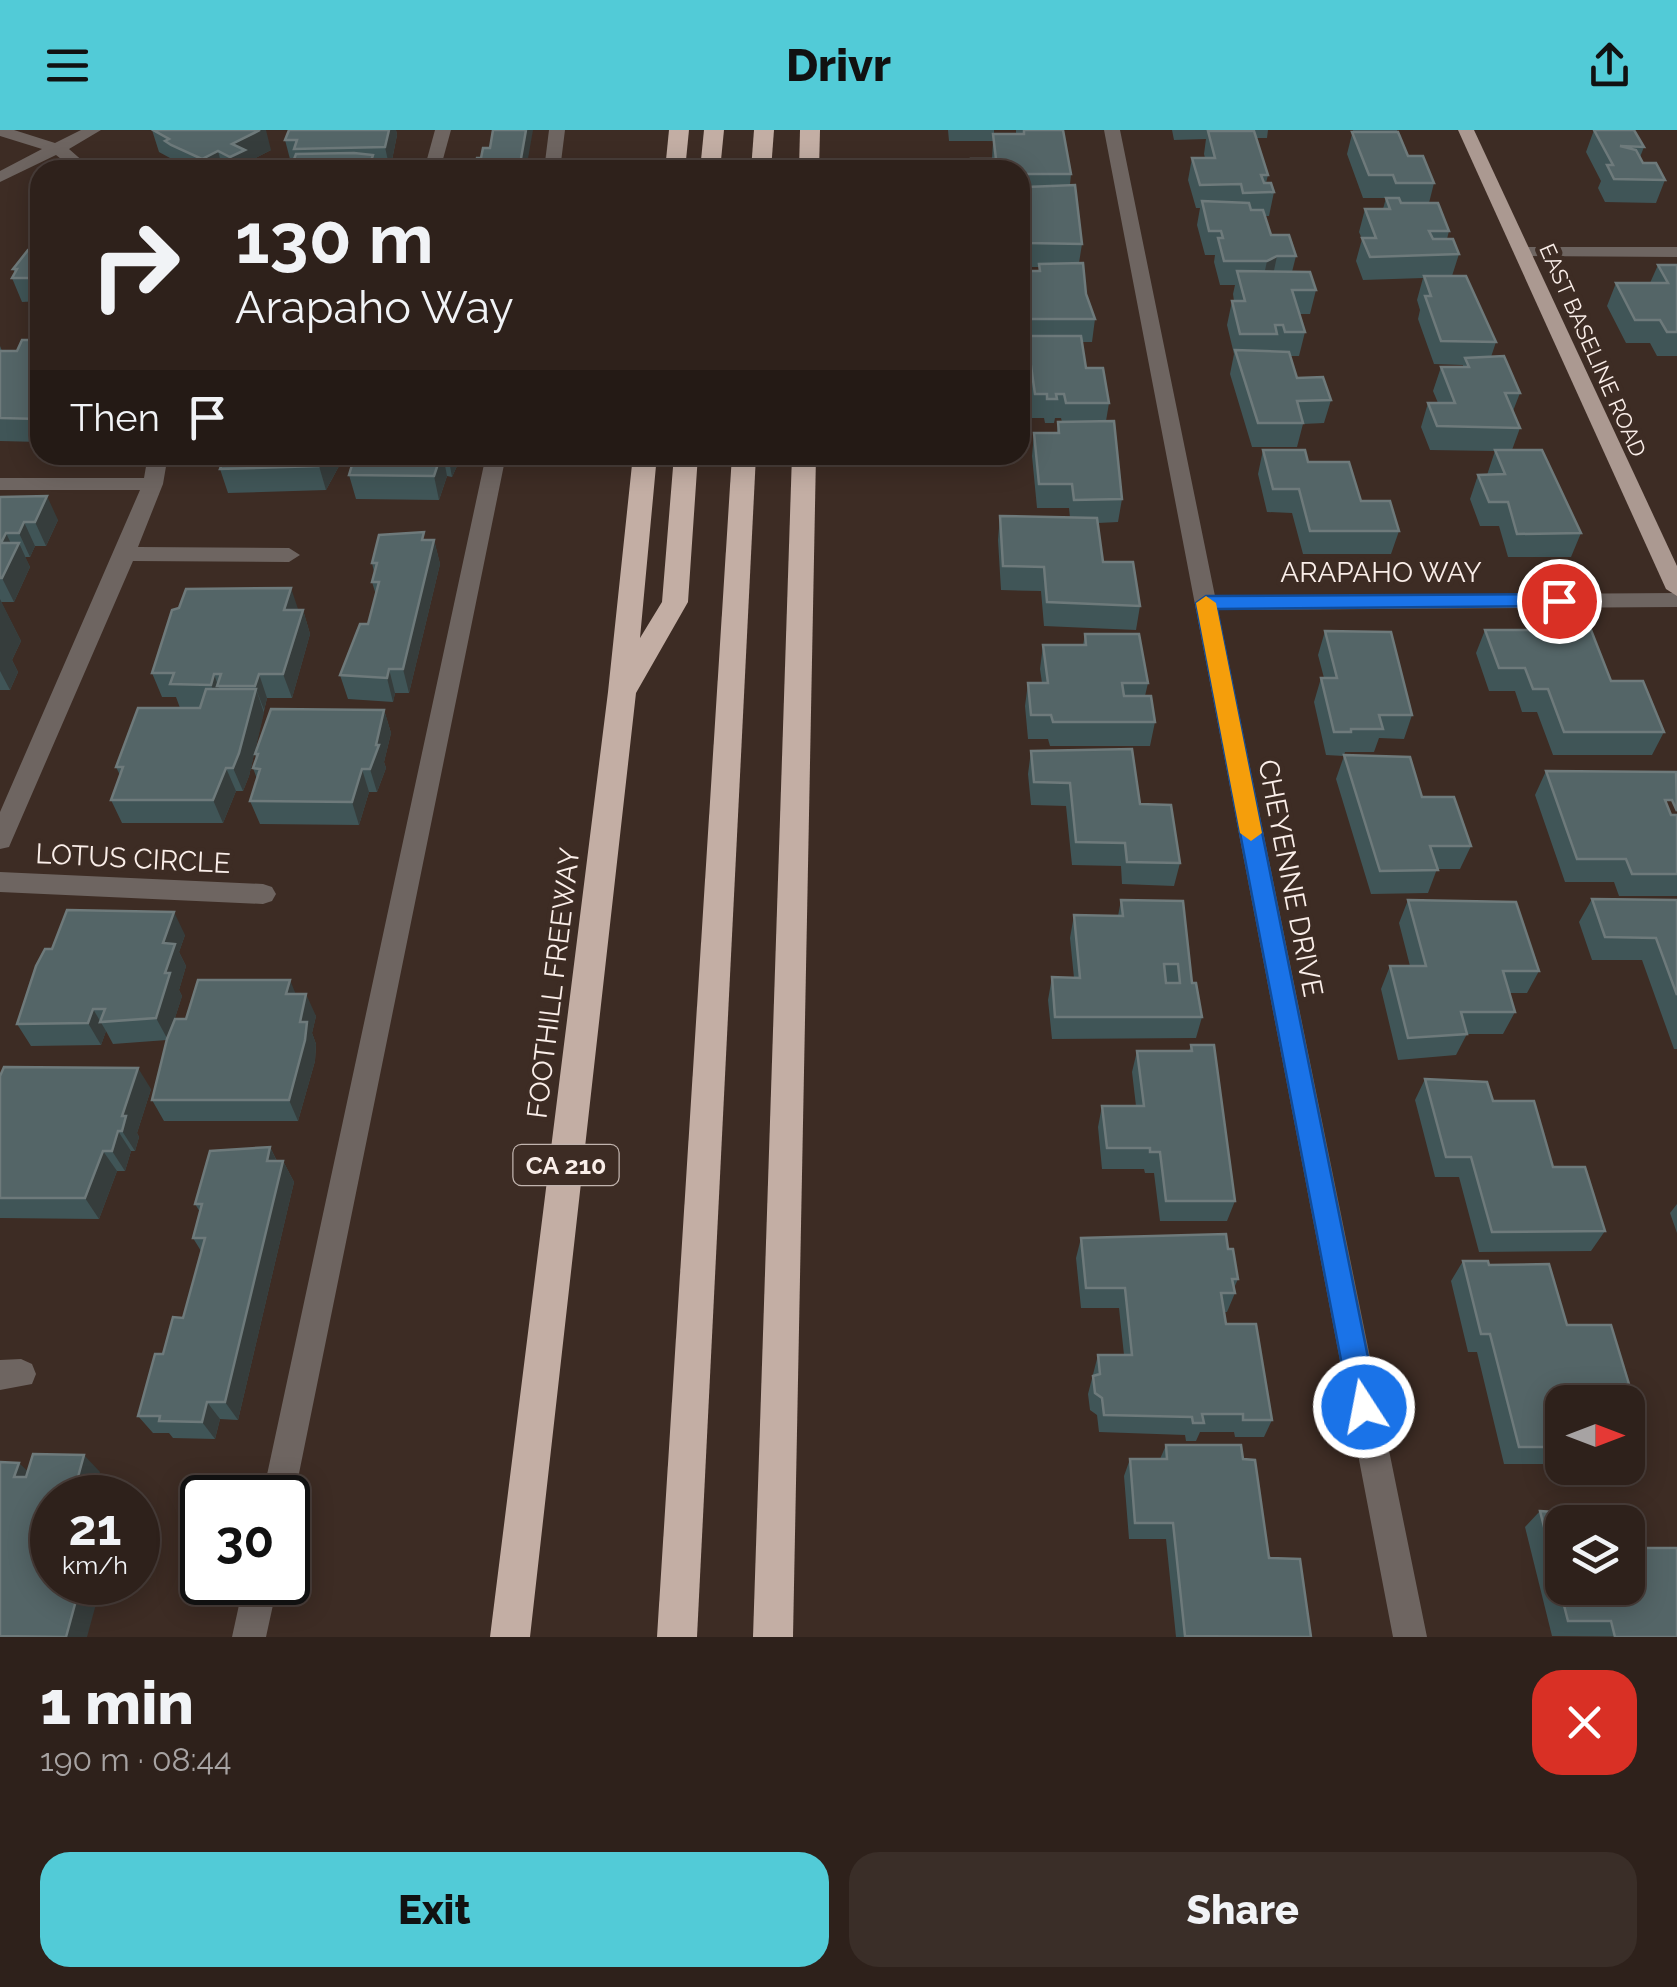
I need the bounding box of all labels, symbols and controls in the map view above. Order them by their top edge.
icon: menu [40,38,95,93]
icon: share [1582,38,1637,93]
text: Drivr [786,39,891,92]
text: 130 m [235,197,434,279]
icon: right [70,200,200,330]
street label: EAST BASELINE ROAD [1534,239,1652,461]
text: Arapaho Way [235,281,514,334]
icon: arrive [180,390,235,445]
text: Then [70,395,160,440]
street label: ARAPAHO WAY [1280,556,1482,589]
pin [1517,559,1602,644]
icon: arrive [1532,574,1587,629]
street label: CHEYENNE DRIVE [1251,757,1330,1000]
street label: LOTUS CIRCLE [35,837,231,880]
street label: FOOTHILL FREEWAY [521,846,586,1120]
road number: CA 210 [514,1145,618,1185]
position arrow [1312,1355,1416,1459]
north arrow [1545,1385,1645,1485]
map controls [1545,1385,1645,1605]
speed limit sign: 30 [180,1475,310,1605]
text: 21 [69,1498,121,1557]
button: layers [1545,1505,1645,1605]
text: km/h [62,1550,128,1580]
text: 1 min [40,1668,194,1738]
button: close [1532,1670,1637,1775]
text: 190 m · 08:44 [40,1741,232,1778]
button: Exit [40,1852,829,1967]
button: Share [849,1852,1637,1967]

